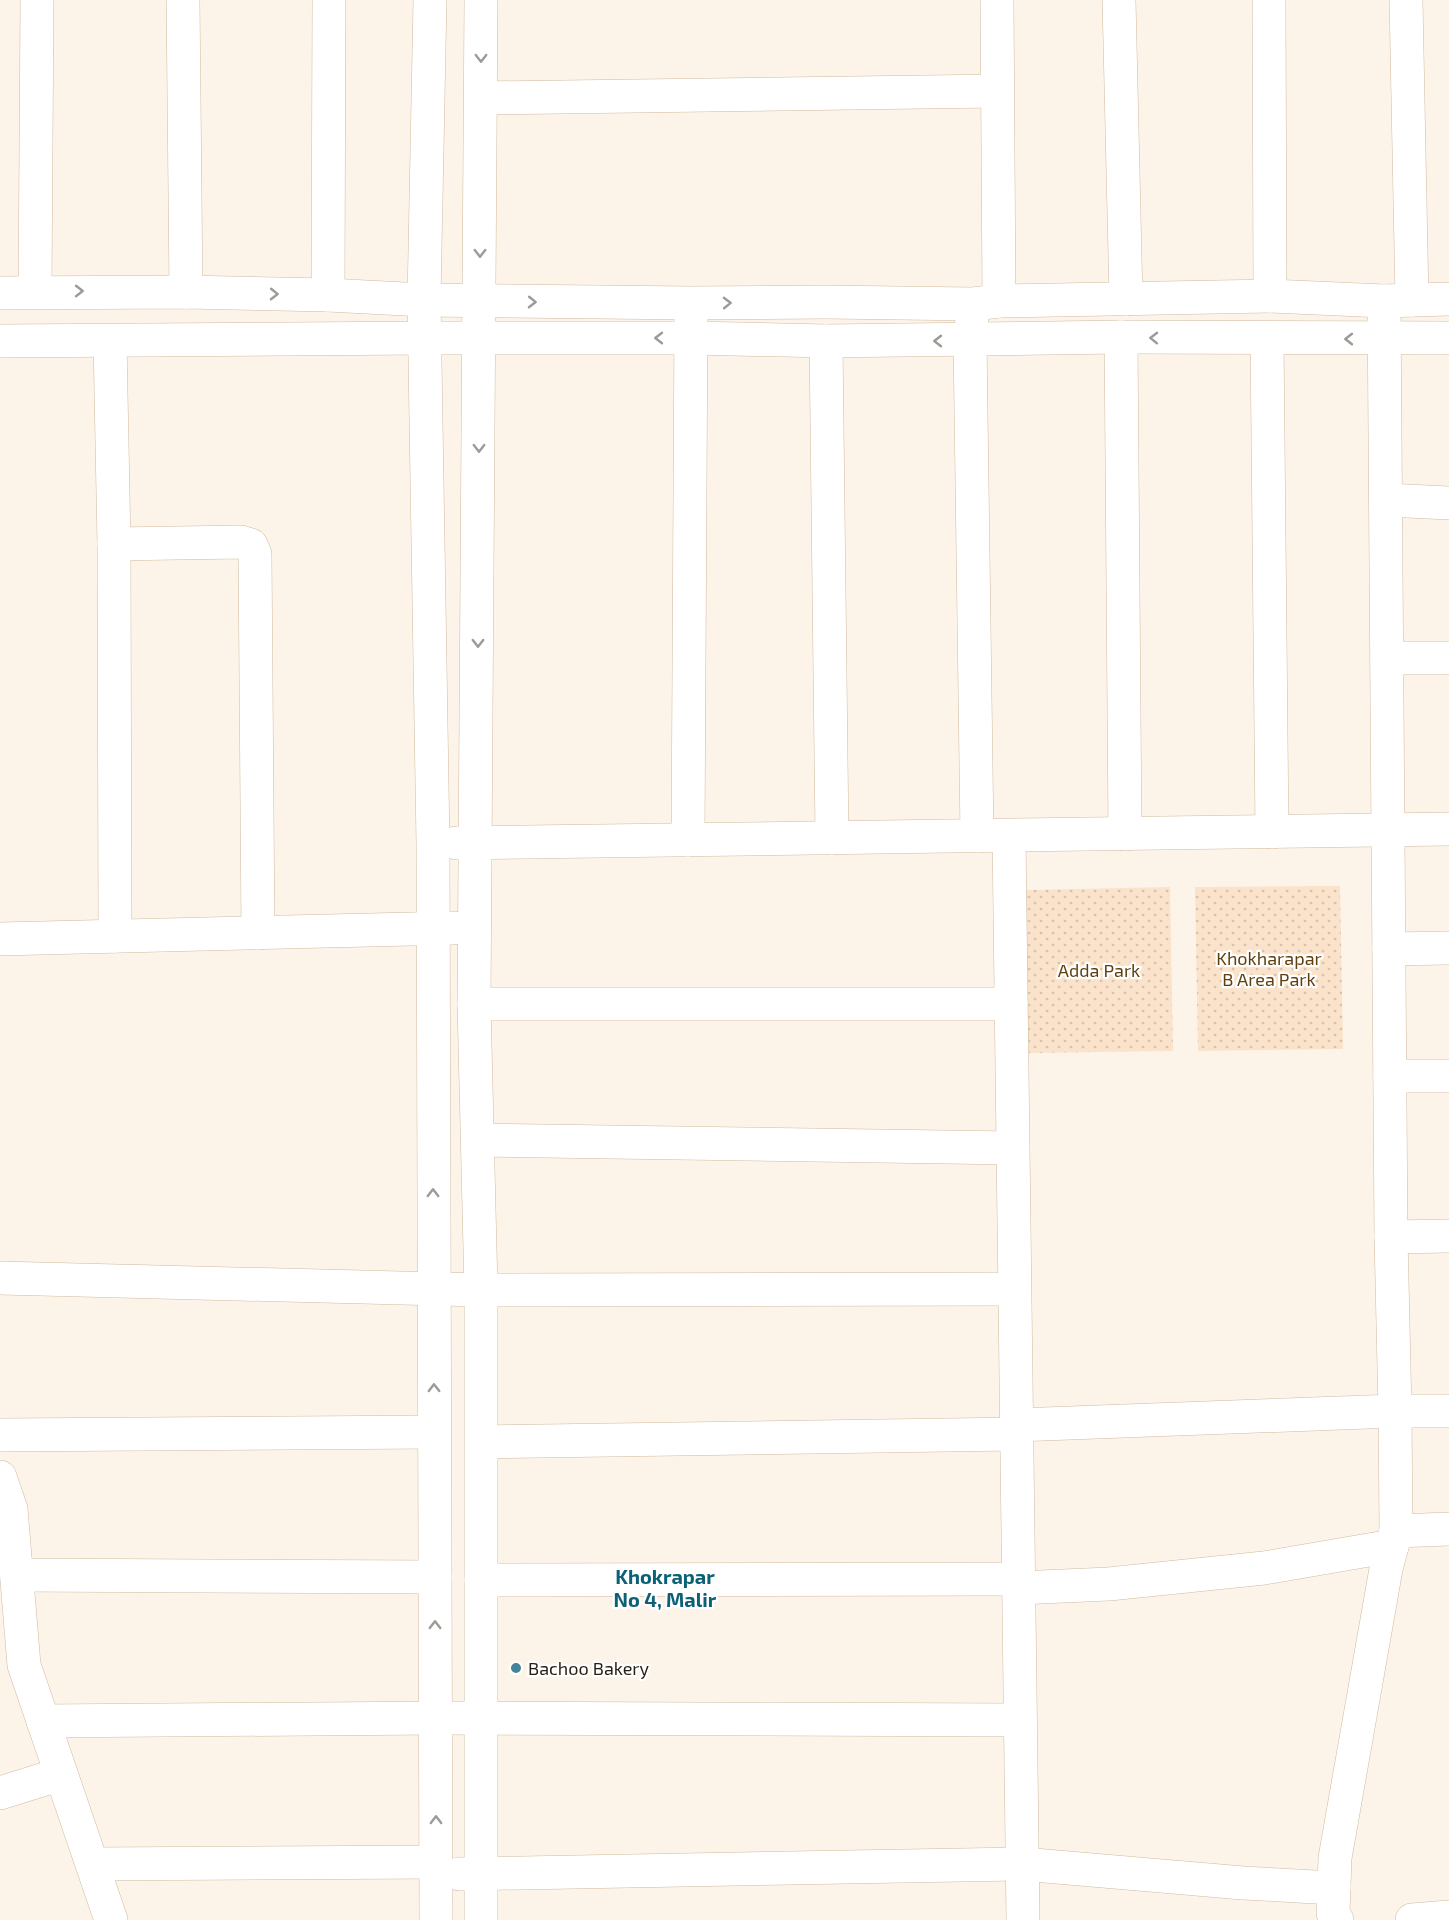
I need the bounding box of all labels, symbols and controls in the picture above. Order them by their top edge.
one-way arrow [475,54,487,63]
one-way arrow [474,249,487,258]
one-way arrow [75,285,84,297]
one-way arrow [270,288,279,300]
one-way arrow [528,296,537,308]
one-way arrow [723,297,732,309]
one-way arrow [654,332,663,344]
one-way arrow [1149,332,1158,344]
one-way arrow [1344,333,1353,345]
one-way arrow [933,335,942,347]
one-way arrow [473,444,485,453]
one-way arrow [472,639,484,648]
park label: Khokharapar B Area Park [1216,947,1322,990]
park label: Adda Park [1058,959,1140,981]
one-way arrow [427,1188,439,1197]
one-way arrow [428,1383,440,1392]
district label: Khokrapar No 4, Malir [614,1564,717,1611]
one-way arrow [429,1620,441,1629]
place label: Bachoo Bakery [528,1657,650,1679]
marker: Bachoo Bakery [509,1661,523,1675]
one-way arrow [430,1815,442,1824]

